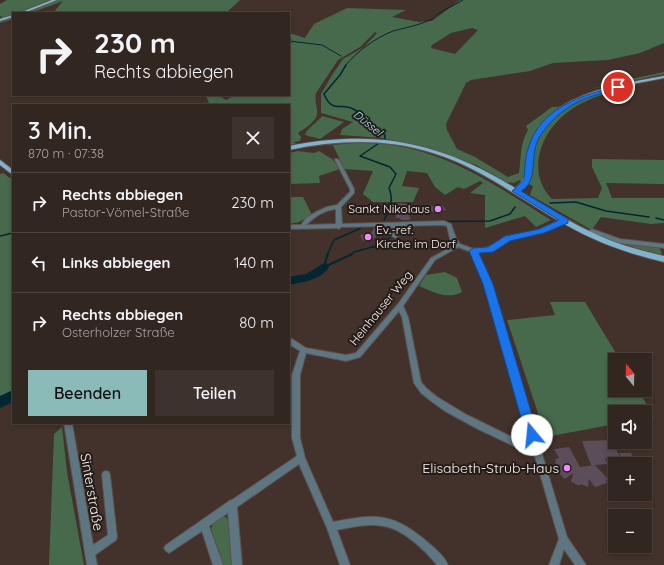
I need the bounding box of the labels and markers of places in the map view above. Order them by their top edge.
pin [601,70,635,104]
place label: Sankt Nikolaus [348,201,430,216]
marker: Sankt Nikolaus [433,204,443,214]
place label: Ev.-ref. Kirche im Dorf [376,222,456,251]
marker: Ev.-ref. Kirche im Dorf [363,232,373,242]
place label: Elisabeth-Strub-Haus [422,459,559,477]
marker: Elisabeth-Strub-Haus [562,463,572,473]

